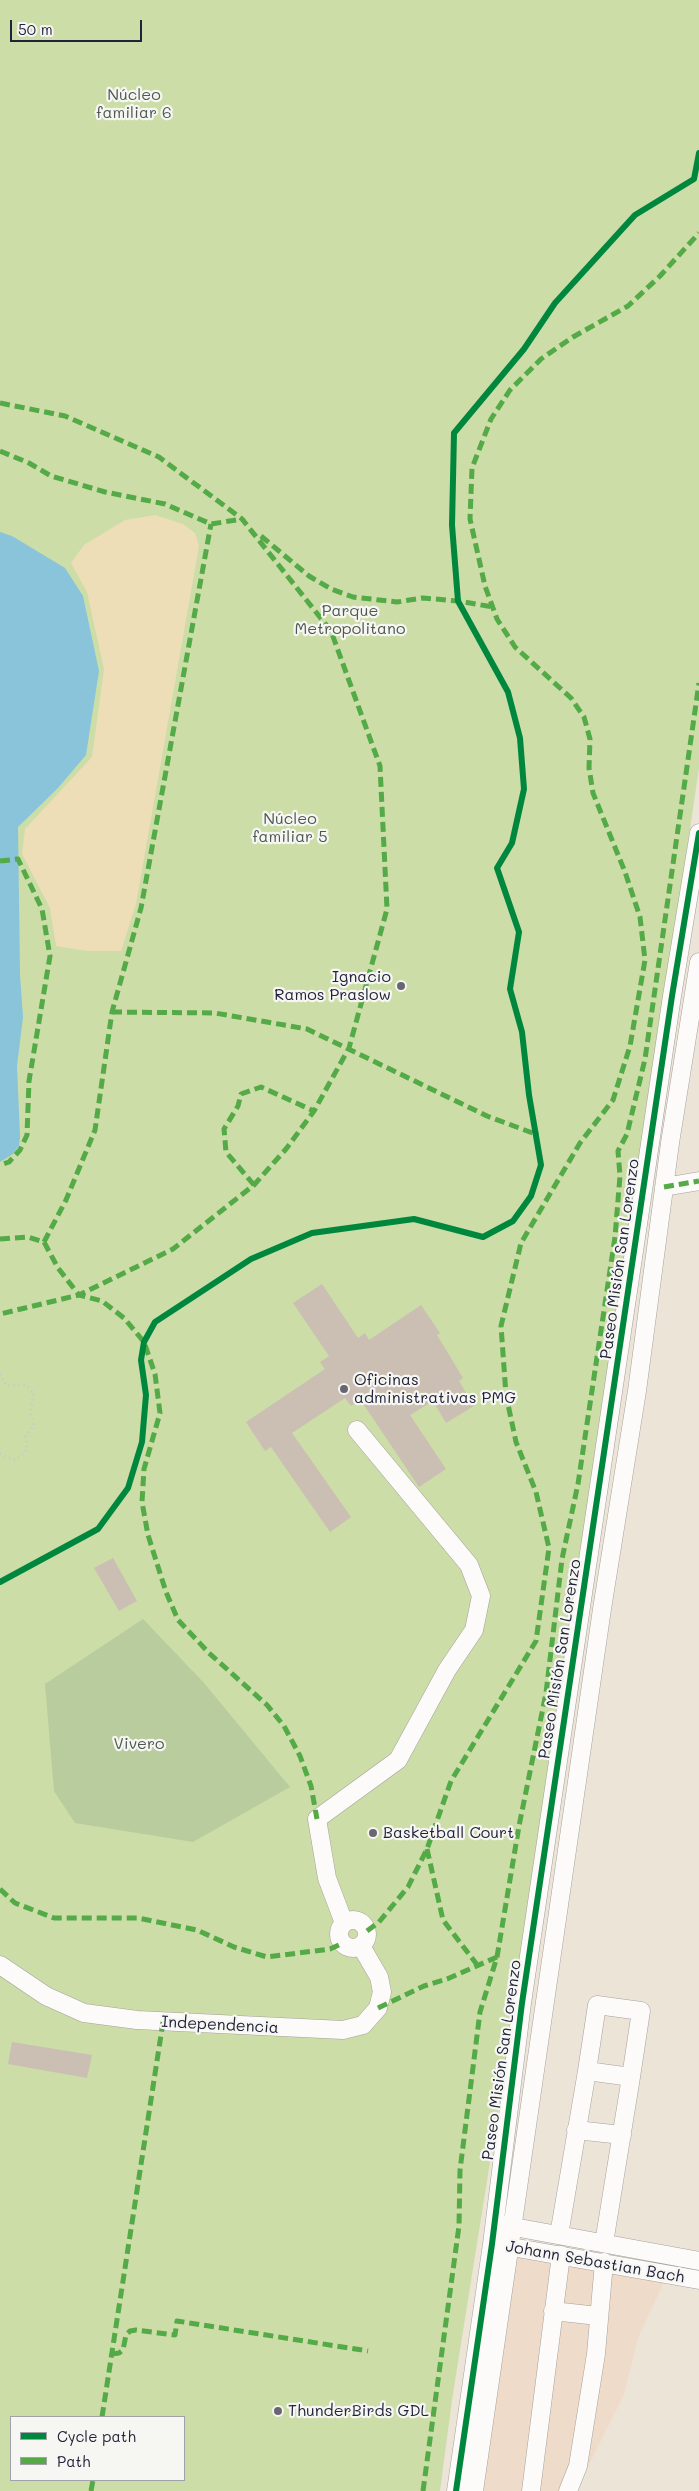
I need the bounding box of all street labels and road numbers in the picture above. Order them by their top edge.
street label: Paseo Misión San Lorenzo [596,1158,644,1360]
street label: Paseo Misión San Lorenzo [535,1558,585,1760]
street label: Paseo Misión San Lorenzo [478,1959,526,2161]
street label: Independencia [161,2012,279,2038]
street label: Johann Sebastian Bach [504,2237,686,2287]

